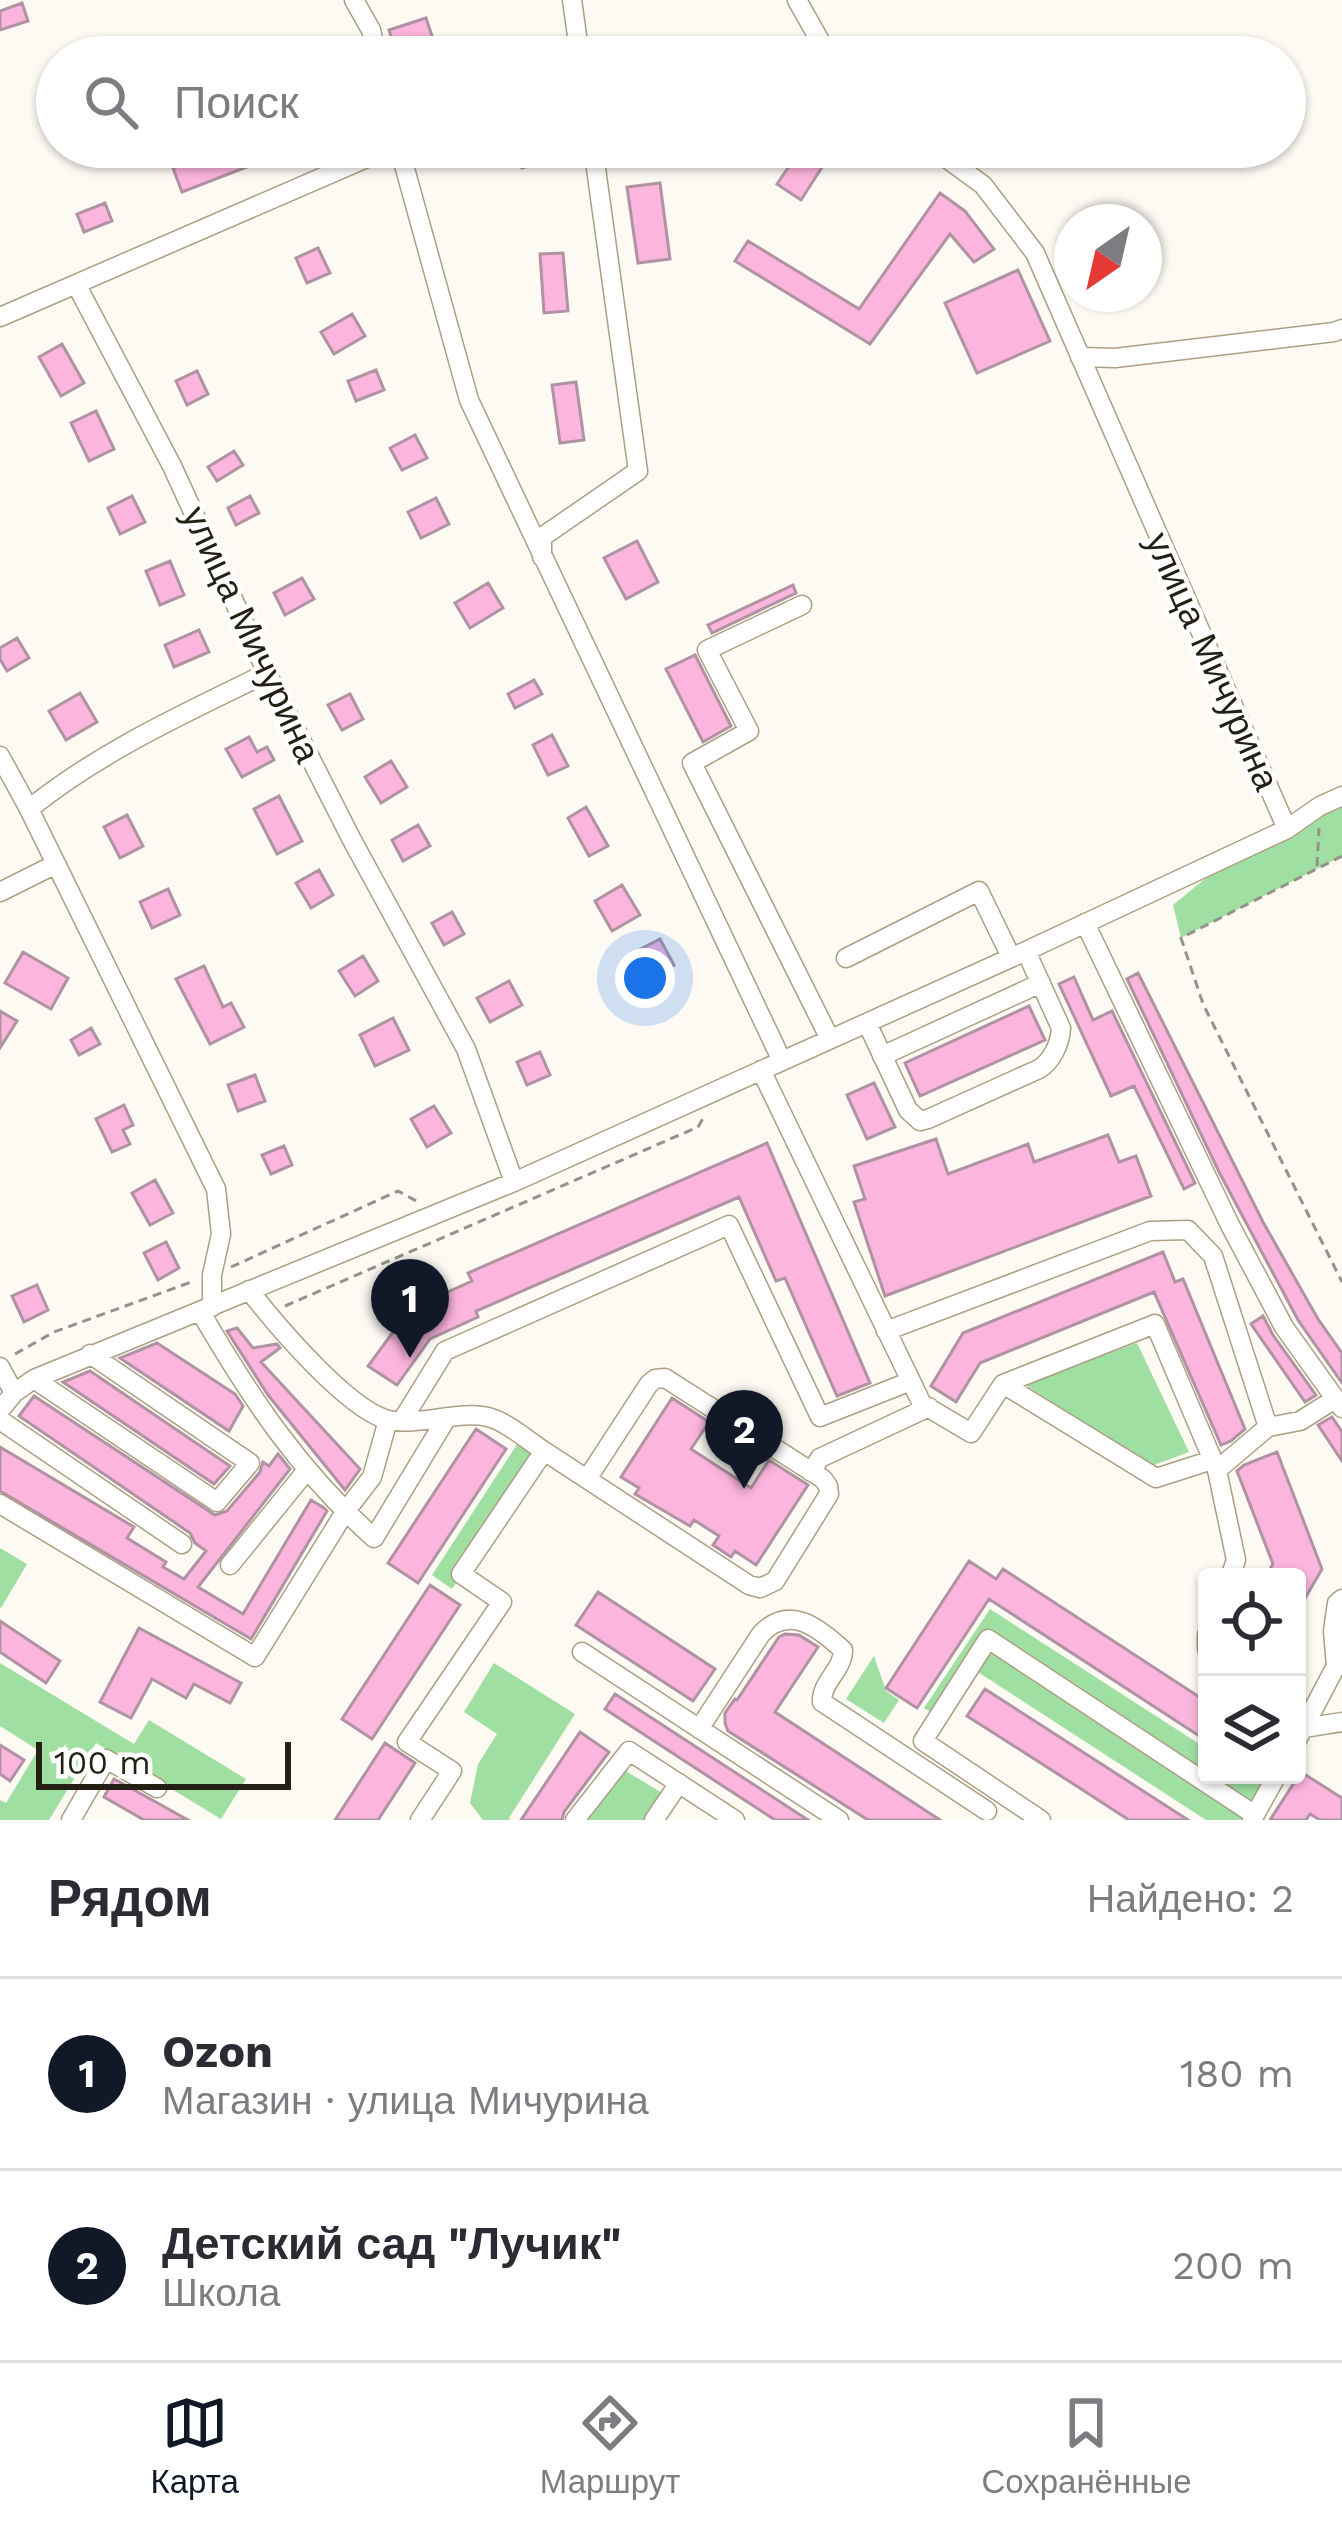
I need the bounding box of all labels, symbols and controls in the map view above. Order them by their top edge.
search box [36,36,1306,168]
icon: search [78,69,144,135]
text: Поиск [174,76,299,129]
north arrow [1054,204,1162,312]
street label: улица Мичурина [173,500,329,770]
street label: улица Мичурина [1136,526,1288,798]
your location [615,948,675,1008]
pin: 1 [371,1259,449,1358]
pin: 2 [705,1390,783,1489]
map controls [1198,1568,1306,1784]
button: locate [1198,1568,1306,1676]
button: layers [1198,1676,1306,1784]
scale bar [36,1736,291,1789]
text: 100 m [54,1743,151,1782]
text: Рядом [48,1869,212,1928]
text: Найдено: 2 [1087,1876,1294,1921]
text: Ozon [162,2025,273,2078]
text: 1 [79,2051,95,2096]
text: 180 m [1180,2051,1294,2096]
text: Магазин · улица Мичурина [162,2078,649,2123]
text: Детский сад "Лучик" [162,2217,621,2270]
text: 2 [75,2243,99,2288]
text: 200 m [1172,2243,1294,2288]
text: Школа [162,2270,281,2315]
tab: Карта [150,2390,239,2501]
tab: Маршрут [540,2390,680,2501]
tab: Сохранённые [981,2390,1192,2501]

